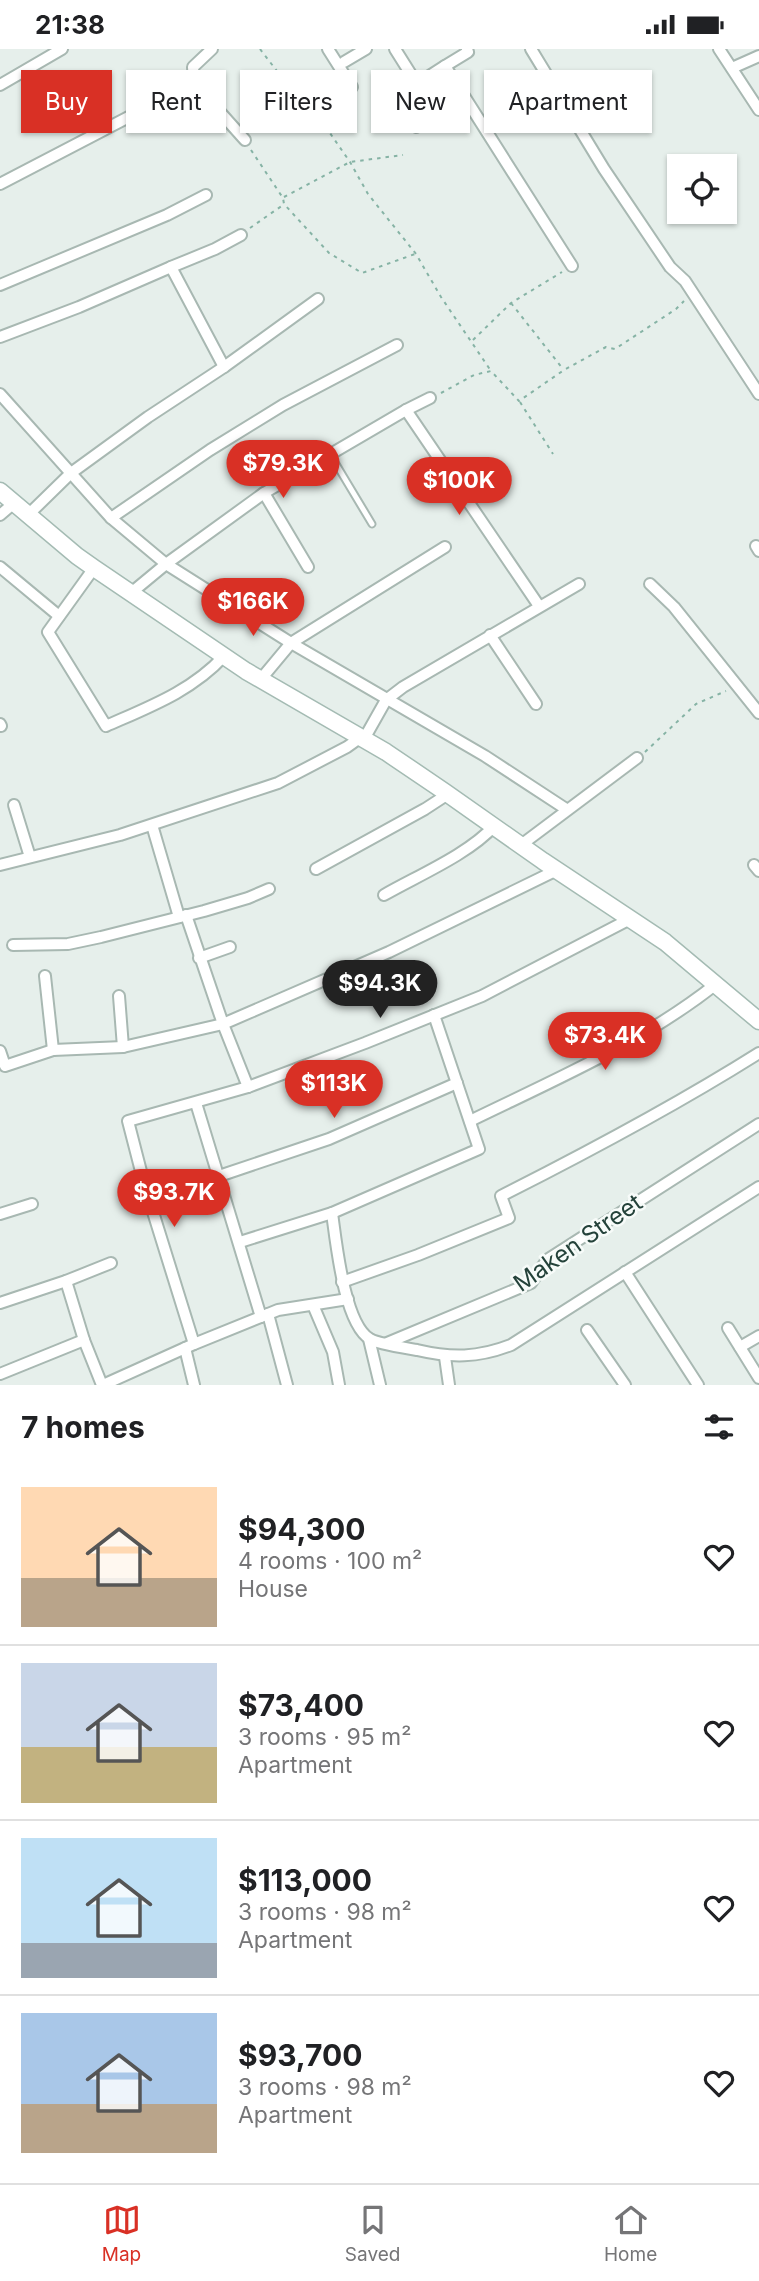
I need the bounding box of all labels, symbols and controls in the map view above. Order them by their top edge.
text: 21:38 [35,9,105,40]
chip: Buy [21,70,112,133]
chip: Rent [126,70,226,133]
chip: Filters [240,70,357,133]
chip: New [371,70,470,133]
chip: Apartment [484,70,652,133]
map controls [667,154,737,224]
button: locate [667,154,737,224]
pin: $79.3K [226,441,340,500]
text: $79.3K [242,449,324,477]
pin: $100K [410,457,508,517]
text: $100K [423,466,495,494]
pin: $166K [204,579,302,638]
text: $166K [217,587,289,615]
pin: $94.3K [323,961,437,1020]
text: $94.3K [338,969,422,997]
pin: $73.4K [548,1013,662,1072]
text: $73.4K [564,1021,646,1049]
pin: $113K [285,1061,383,1120]
text: $113K [301,1069,367,1097]
pin: $93.7K [117,1169,231,1229]
text: $93.7K [133,1178,215,1206]
street label: Maken Street [508,1187,648,1298]
icon: filters [700,1408,738,1446]
text: 7 homes [21,1409,145,1445]
text: $94,300 [238,1511,366,1547]
icon: home [77,1515,161,1599]
icon: heart [700,1538,738,1576]
text: 4 rooms · 100 m² [238,1547,422,1575]
text: House [238,1575,308,1603]
text: $73,400 [238,1687,364,1723]
icon: home [77,1691,161,1775]
icon: heart [700,1714,738,1752]
text: 3 rooms · 95 m² [238,1723,411,1751]
text: Apartment [238,1751,352,1779]
text: $113,000 [238,1862,372,1898]
icon: home [77,1866,161,1950]
icon: heart [700,1889,738,1927]
text: 3 rooms · 98 m² [238,1898,412,1926]
text: Apartment [238,1926,352,1954]
text: $93,700 [238,2037,363,2073]
icon: home [77,2041,161,2125]
icon: heart [700,2064,738,2102]
text: 3 rooms · 98 m² [238,2073,412,2101]
text: Apartment [238,2101,352,2129]
tab: Map [102,2201,141,2266]
tab: Saved [345,2201,400,2266]
tab: Home [604,2201,657,2266]

